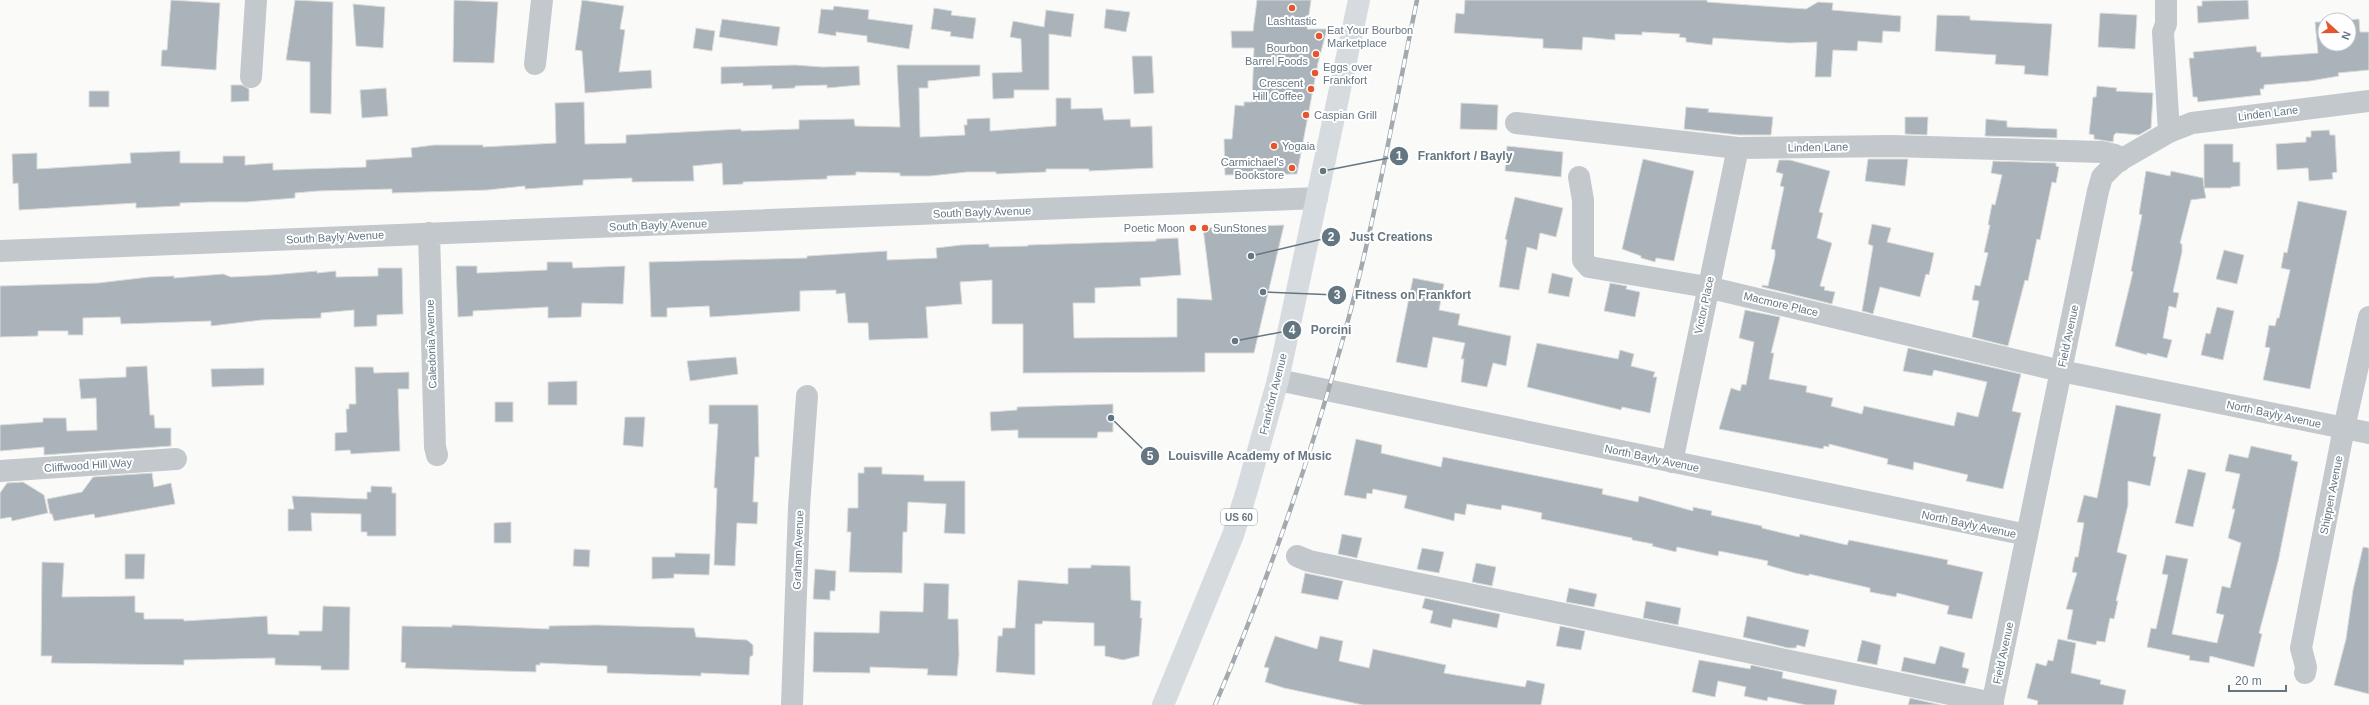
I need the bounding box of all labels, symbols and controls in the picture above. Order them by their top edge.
marker: Lashtastic [1287,3,1297,13]
north arrow [2317,12,2357,52]
place label: Lashtastic [1267,15,1317,27]
place label: Eat Your Bourbon Marketplace [1327,24,1413,49]
text: N [2339,30,2353,41]
marker: Eat Your Bourbon Marketplace [1314,31,1324,41]
place label: Bourbon Barrel Foods [1245,42,1308,67]
marker: Bourbon Barrel Foods [1311,49,1321,59]
place label: Eggs over Frankfort [1323,61,1373,86]
marker: Eggs over Frankfort [1310,68,1320,78]
place label: Crescent Hill Coffee [1252,77,1303,102]
marker: Crescent Hill Coffee [1306,84,1316,94]
street label: Linden Lane [2237,103,2299,123]
place label: Caspian Grill [1314,109,1377,121]
marker: Caspian Grill [1301,110,1311,120]
place label: Yogaia [1282,140,1316,152]
street label: Linden Lane [1788,140,1848,154]
marker: Yogaia [1269,141,1279,151]
callout: Frankfort / Bayly [1389,144,1520,168]
text: 1 [1396,149,1403,163]
text: Frankfort / Bayly [1418,149,1513,163]
place label: Carmichael's Bookstore [1221,156,1284,181]
marker: Carmichael's Bookstore [1287,163,1297,173]
street label: South Bayly Avenue [933,204,1031,220]
street label: South Bayly Avenue [609,217,707,233]
place label: Poetic Moon [1124,222,1185,234]
place label: SunStones [1213,222,1267,234]
marker: Poetic Moon [1188,223,1198,233]
marker: SunStones [1200,223,1210,233]
callout: Just Creations [1321,225,1441,249]
street label: South Bayly Avenue [286,228,384,246]
text: 2 [1328,230,1335,244]
text: Just Creations [1349,230,1433,244]
street label: Victor Place [1692,275,1716,335]
callout: Fitness on Frankfort [1327,283,1479,307]
text: 3 [1334,288,1341,302]
text: Fitness on Frankfort [1355,288,1471,302]
street label: Macmore Place [1742,290,1820,318]
street label: Caledonia Avenue [423,299,439,389]
street label: Field Avenue [2056,304,2080,368]
callout: Porcini [1282,318,1359,342]
text: 4 [1289,323,1296,337]
text: Porcini [1311,323,1351,337]
street label: Frankfort Avenue [1257,352,1289,436]
street label: North Bayly Avenue [2226,398,2322,430]
street label: North Bayly Avenue [1604,442,1700,474]
callout: Louisville Academy of Music [1140,444,1340,468]
text: 5 [1147,449,1154,463]
text: Louisville Academy of Music [1168,449,1332,463]
street label: Shippen Avenue [2317,455,2345,535]
street label: Cliffwood Hill Way [44,456,133,474]
street label: North Bayly Avenue [1921,508,2017,540]
road number: US 60 [1221,509,1257,525]
street label: Graham Avenue [791,510,805,590]
street label: Field Avenue [1991,621,2015,685]
scale bar [2229,667,2286,693]
text: 20 m [2235,674,2262,688]

